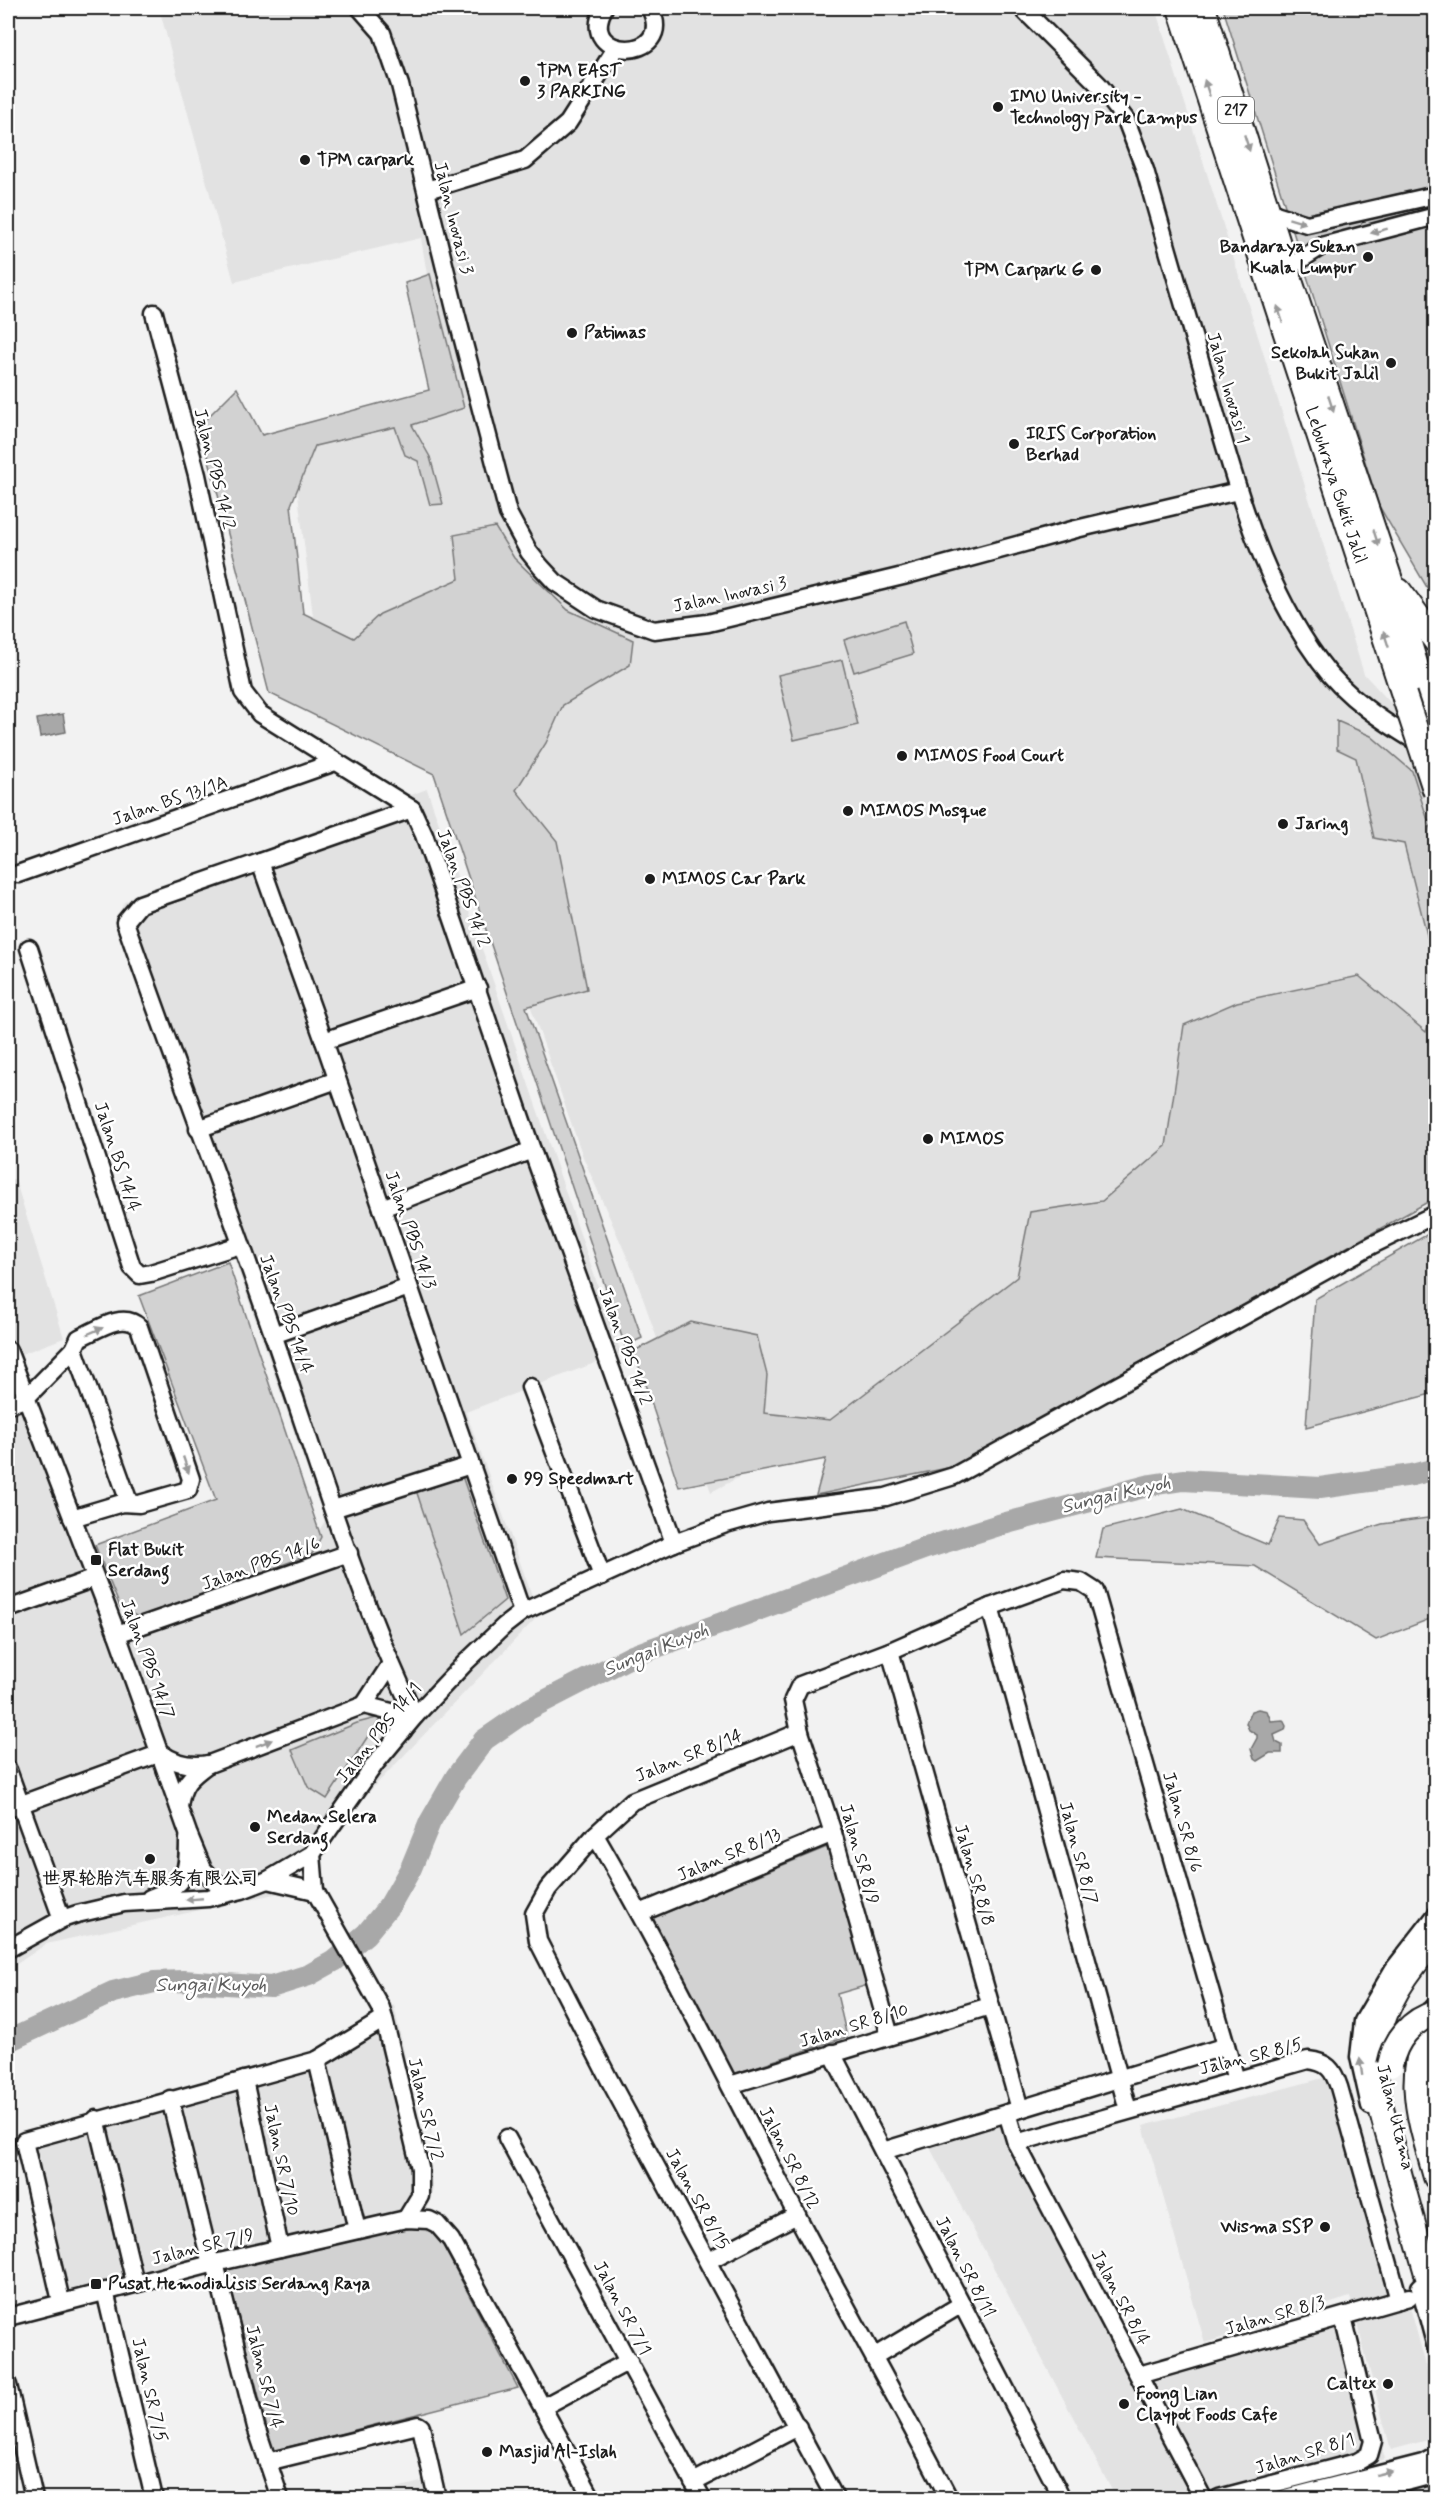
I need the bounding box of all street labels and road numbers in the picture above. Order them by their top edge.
road number: 217 [1218,97,1254,123]
street label: Jalan Inovasi 3 [427,159,479,277]
street label: Jalan Inovasi 1 [1201,329,1255,447]
street label: Lebuhraya Bukit Jalil [1299,404,1372,567]
street label: Jalan PBS 14/2 [187,406,241,532]
street label: Jalan Inovasi 3 [671,571,789,619]
street label: Jalan BS 13/1A [109,770,231,832]
street label: Jalan PBS 14/2 [431,826,496,951]
street label: Jalan BS 14/4 [88,1099,146,1215]
street label: Jalan PBS 14/3 [379,1168,441,1292]
street label: Jalan PBS 14/4 [253,1251,319,1377]
street label: Jalan PBS 14/2 [593,1284,658,1409]
street label: Jalan PBS 14/6 [198,1531,324,1597]
street label: Jalan PBS 14/7 [114,1596,180,1722]
street label: Jalan PBS 14/1 [331,1678,427,1788]
street label: Jalan SR 8/14 [632,1724,746,1788]
street label: Jalan SR 8/6 [1156,1769,1208,1875]
street label: Jalan SR 8/7 [1053,1799,1103,1907]
street label: Jalan SR 8/9 [833,1801,885,1907]
street label: Jalan SR 8/8 [948,1821,1000,1929]
street label: Jalan SR 8/13 [674,1822,785,1888]
street label: Jalan SR 8/10 [796,1998,912,2054]
street label: Jalan SR 8/5 [1197,2033,1305,2081]
street label: Jalan SR 7/2 [402,2055,448,2163]
street label: Jalan Utama [1370,2062,1420,2172]
street label: Jalan SR 7/10 [257,2102,305,2218]
street label: Jalan SR 8/12 [753,2103,825,2213]
street label: Jalan SR 8/15 [659,2144,735,2254]
street label: Jalan SR 8/11 [929,2212,1001,2322]
street label: Jalan SR 7/9 [149,2223,257,2271]
street label: Jalan SR 8/4 [1085,2246,1155,2350]
street label: Jalan SR 7/1 [587,2257,657,2359]
street label: Jalan SR 8/3 [1222,2290,1328,2342]
street label: Jalan SR 7/4 [240,2323,288,2431]
street label: Jalan SR 7/5 [125,2336,173,2445]
street label: Jalan SR 8/1 [1252,2428,1358,2480]

